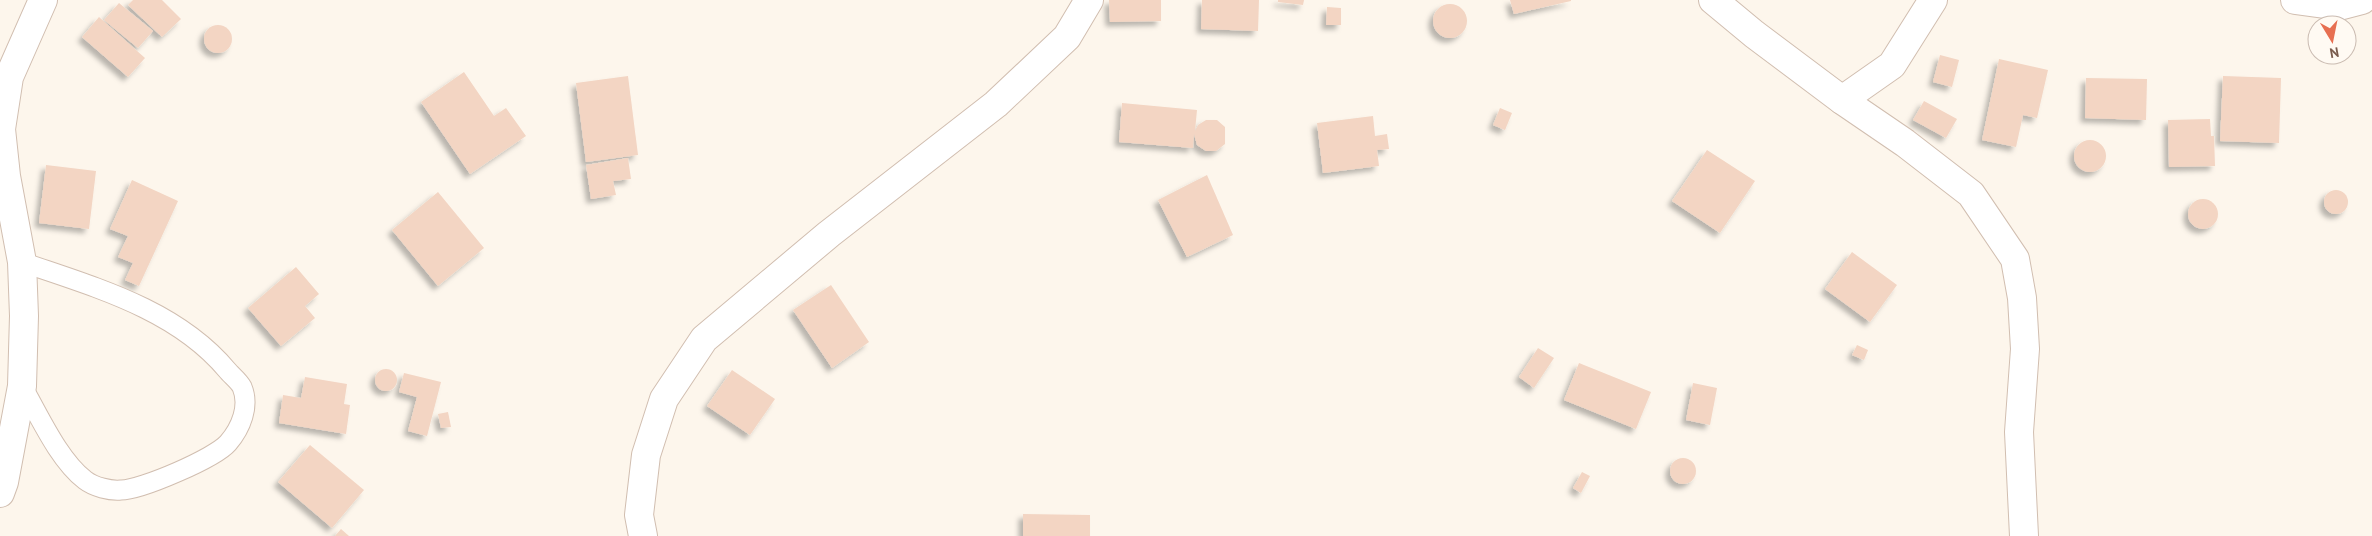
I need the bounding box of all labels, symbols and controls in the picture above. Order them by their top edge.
north arrow [2307,15,2357,65]
text: N [2328,43,2340,62]

